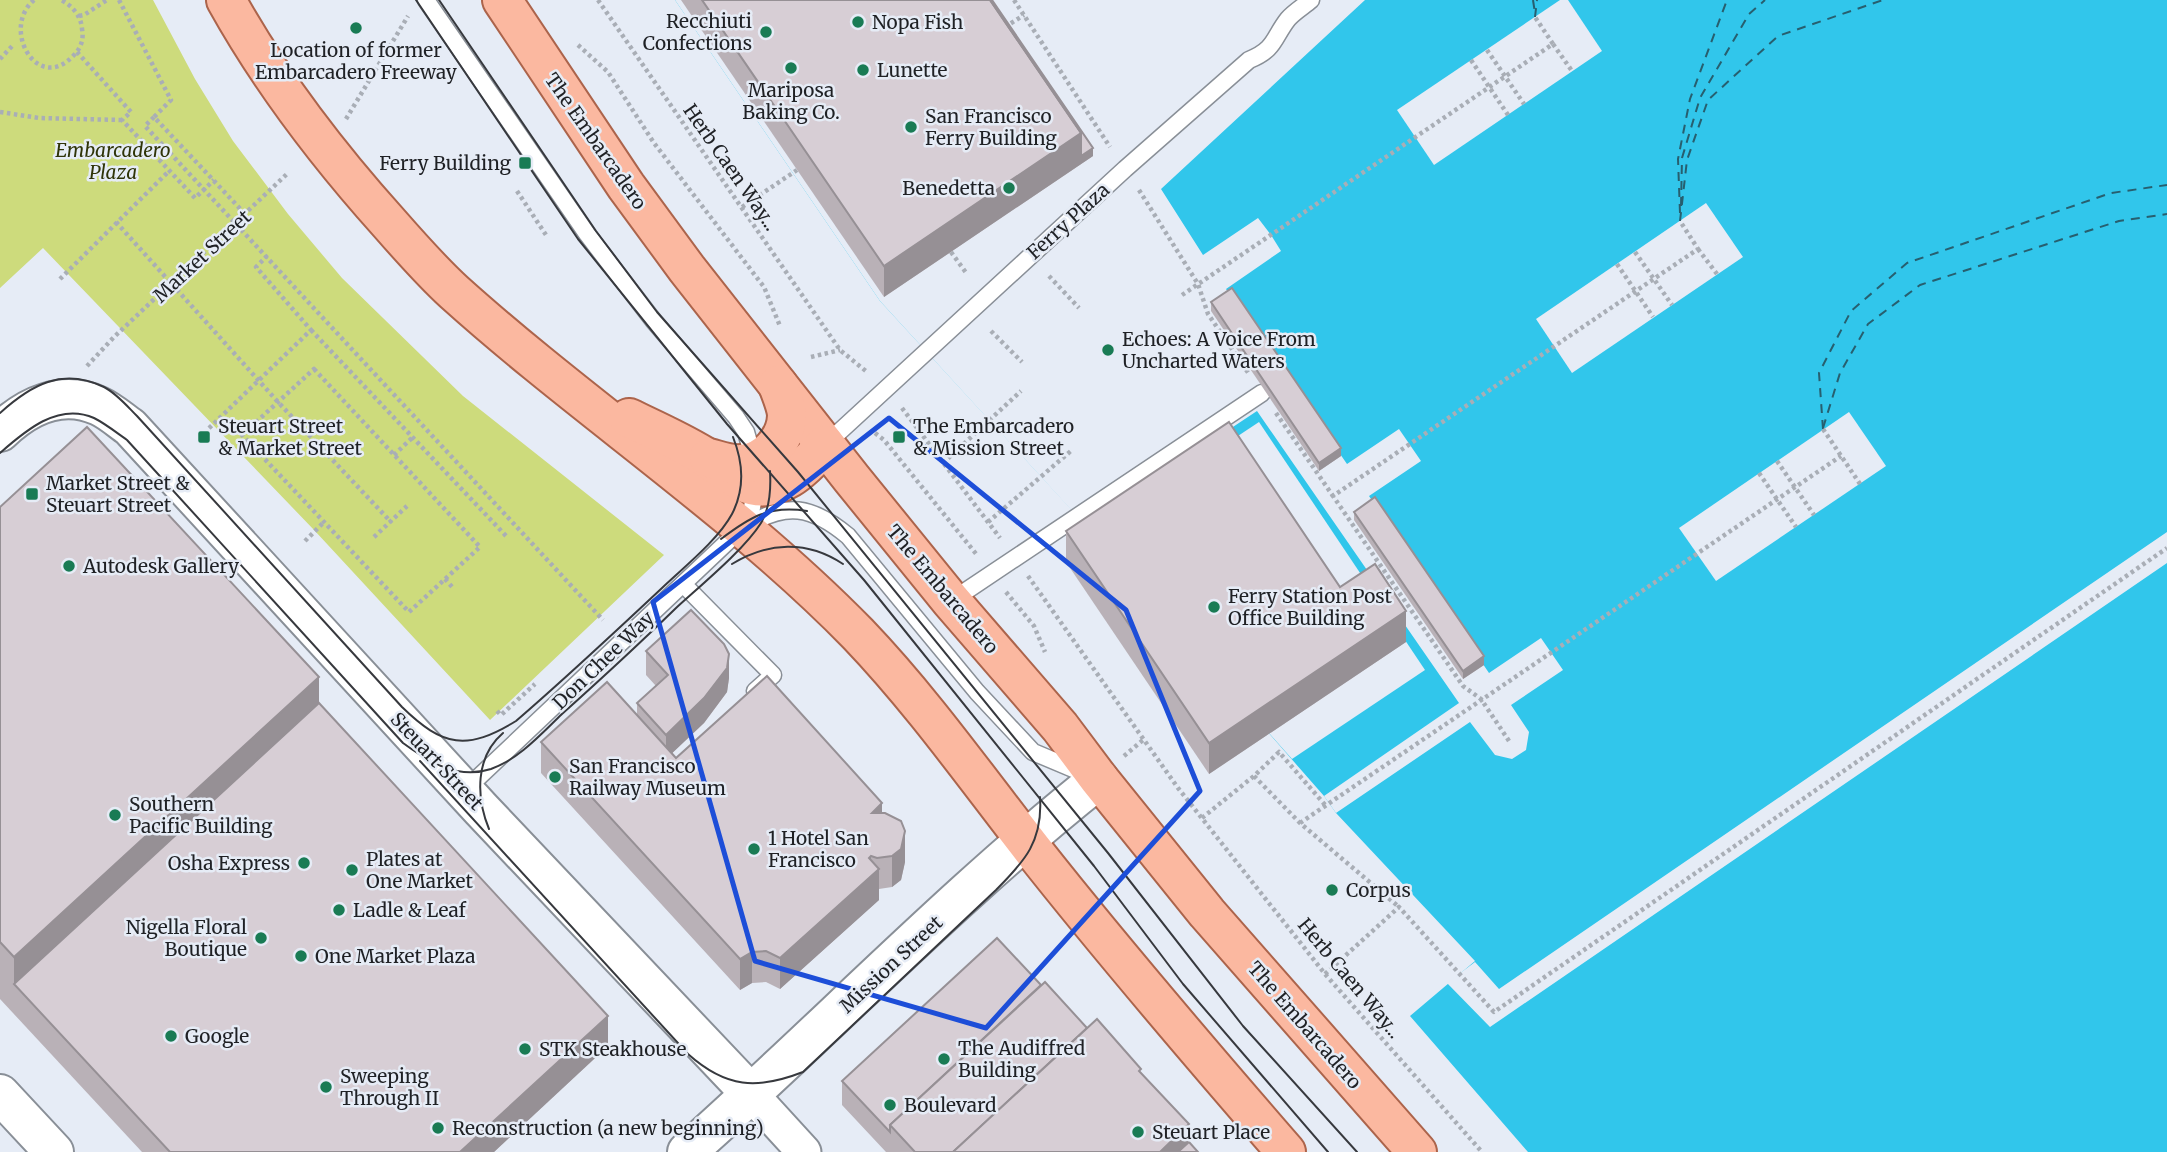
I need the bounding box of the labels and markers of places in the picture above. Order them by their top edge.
place label: Recchiuti Confections [643,9,752,55]
place label: Nopa Fish [872,10,964,34]
marker: Nopa Fish [850,14,866,30]
marker: Location of former Embarcadero Freeway [348,20,364,36]
marker: Recchiuti Confections [758,24,774,40]
place label: Location of former Embarcadero Freeway [255,38,457,84]
place label: Lunette [877,58,948,82]
marker: Mariposa Baking Co. [783,60,799,76]
marker: Lunette [855,62,871,78]
place label: Mariposa Baking Co. [742,78,840,124]
place label: San Francisco Ferry Building [925,104,1057,150]
marker: San Francisco Ferry Building [903,119,919,135]
place label: Ferry Building [379,151,511,175]
marker: Ferry Building [517,155,533,171]
place label: Benedetta [902,176,995,200]
marker: Benedetta [1001,180,1017,196]
place label: Echoes: A Voice From Uncharted Waters [1122,327,1316,373]
marker: Echoes: A Voice From Uncharted Waters [1100,342,1116,358]
place label: Steuart Street & Market Street [218,414,362,460]
place label: The Embarcadero & Mission Street [913,414,1074,460]
marker: Steuart Street & Market Street [196,429,212,445]
marker: The Embarcadero & Mission Street [891,429,907,445]
place label: Market Street & Steuart Street [46,471,190,517]
marker: Market Street & Steuart Street [24,486,40,502]
place label: Autodesk Gallery [82,554,239,578]
marker: Autodesk Gallery [61,558,77,574]
place label: Ferry Station Post Office Building [1228,584,1393,630]
marker: Ferry Station Post Office Building [1206,599,1222,615]
place label: San Francisco Railway Museum [569,754,726,800]
marker: San Francisco Railway Museum [547,769,563,785]
place label: Southern Pacific Building [129,792,273,838]
marker: Southern Pacific Building [107,807,123,823]
place label: 1 Hotel San Francisco [768,826,869,872]
marker: 1 Hotel San Francisco [746,841,762,857]
place label: Plates at One Market [366,847,474,893]
place label: Osha Express [168,851,290,875]
marker: Osha Express [296,855,312,871]
marker: Plates at One Market [344,862,360,878]
place label: Corpus [1346,878,1411,902]
marker: Corpus [1324,882,1340,898]
place label: Ladle & Leaf [353,898,467,922]
marker: Ladle & Leaf [331,902,347,918]
place label: Nigella Floral Boutique [126,915,247,961]
marker: Nigella Floral Boutique [253,930,269,946]
place label: One Market Plaza [315,944,475,968]
marker: One Market Plaza [293,948,309,964]
place label: Google [185,1024,249,1048]
marker: Google [163,1028,179,1044]
place label: The Audiffred Building [958,1036,1085,1082]
place label: STK Steakhouse [539,1037,686,1061]
marker: STK Steakhouse [517,1041,533,1057]
marker: The Audiffred Building [936,1051,952,1067]
place label: Sweeping Through II [340,1064,439,1110]
marker: Sweeping Through II [318,1079,334,1095]
place label: Boulevard [904,1093,996,1117]
marker: Boulevard [882,1097,898,1113]
place label: Reconstruction (a new beginning) [452,1116,764,1140]
marker: Reconstruction (a new beginning) [430,1120,446,1136]
place label: Steuart Place [1152,1120,1270,1144]
marker: Steuart Place [1130,1124,1146,1140]

